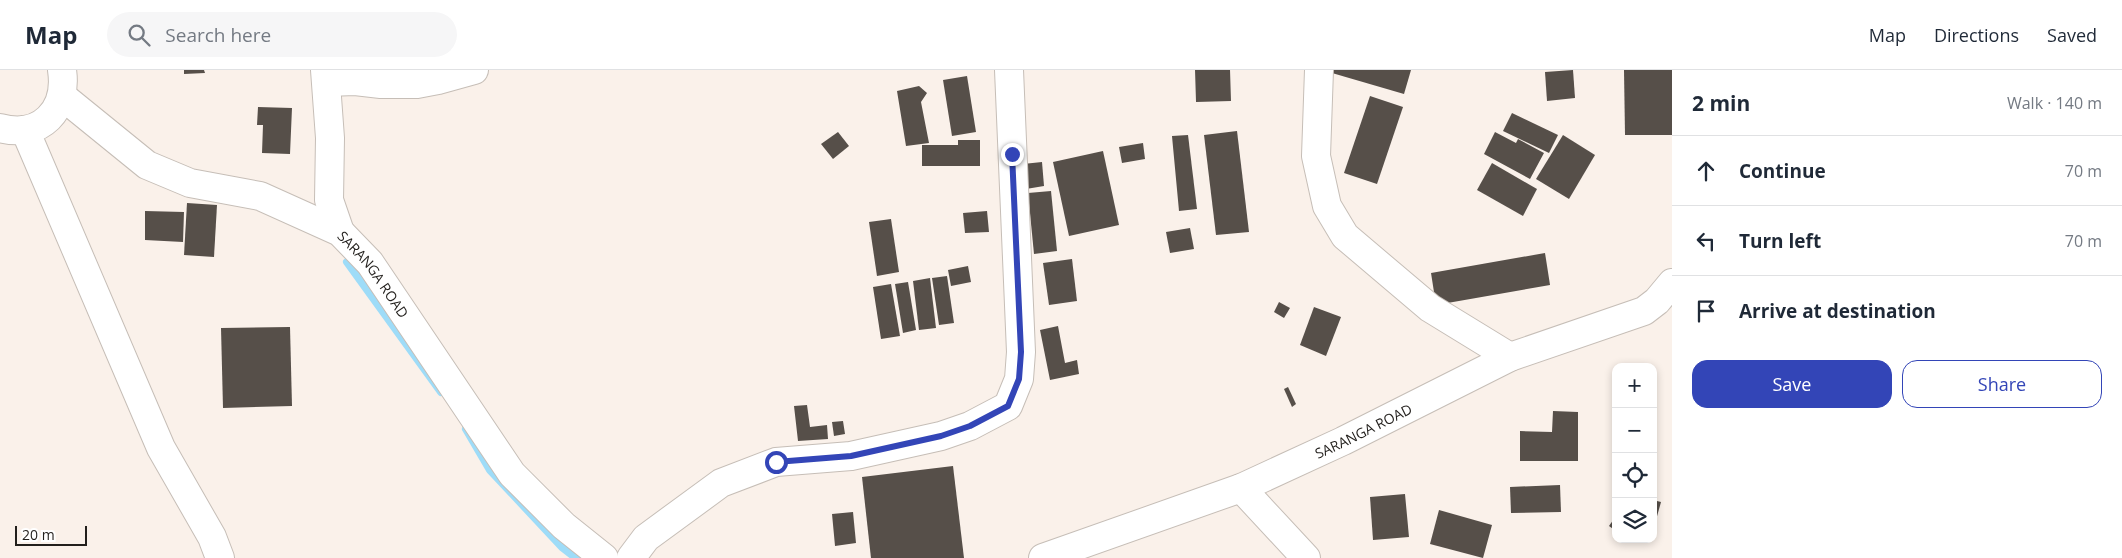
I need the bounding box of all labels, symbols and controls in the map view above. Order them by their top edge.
search box [107,12,457,57]
text: Map [25,18,77,51]
icon: search [125,21,153,49]
text: Search here [165,22,271,48]
text: Map [1869,23,1906,47]
text: Directions [1934,23,2019,47]
text: Saved [2047,23,2097,47]
text: 2 min [1692,89,1750,117]
text: Walk · 140 m [2007,92,2102,114]
route end [1001,143,1024,166]
icon: ahead [1692,157,1720,185]
text: Continue [1739,158,1826,184]
text: 70 m [2065,160,2102,182]
street label: SARANGA ROAD [334,226,413,321]
icon: left [1692,227,1720,255]
text: Turn left [1739,228,1821,254]
text: 70 m [2065,230,2102,252]
icon: arrive [1692,297,1720,325]
text: Arrive at destination [1739,298,1936,324]
button: Save [1692,360,1892,408]
button: Share [1902,360,2102,408]
map controls [1612,363,1657,543]
button: + [1612,363,1657,408]
street label: SARANGA ROAD [1312,399,1415,462]
button: − [1612,408,1657,453]
route start [765,451,788,474]
button: locate [1612,453,1657,498]
button: layers [1612,498,1657,543]
scale bar [15,523,88,546]
text: 20 m [22,525,55,544]

